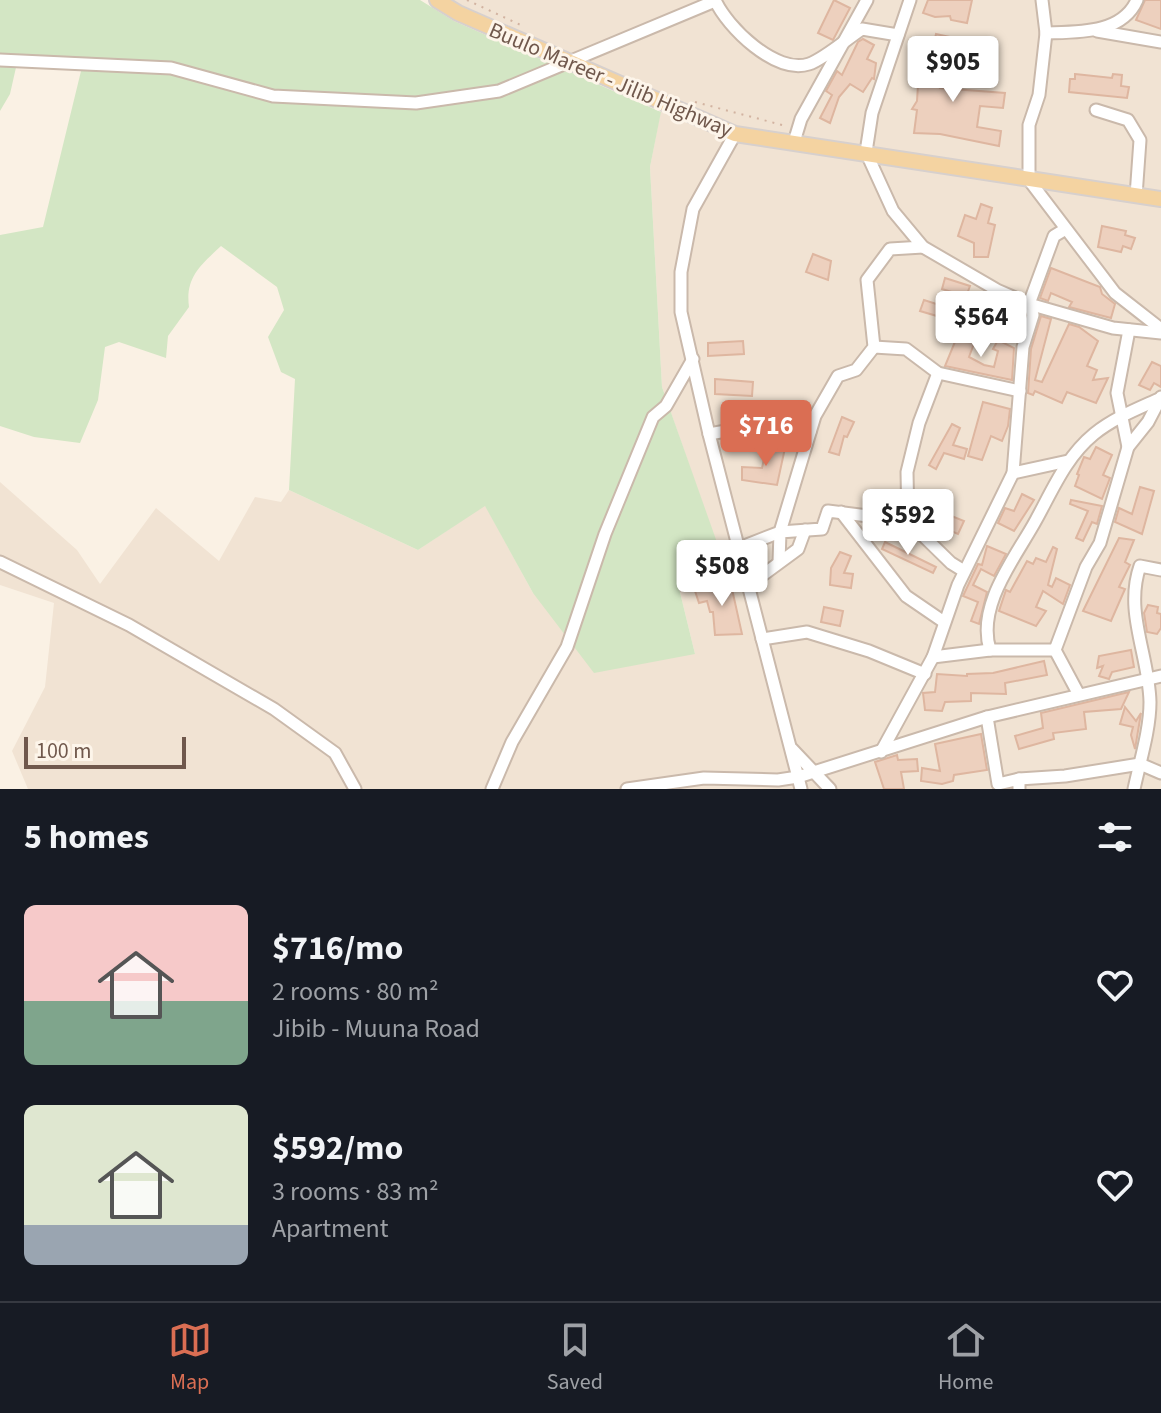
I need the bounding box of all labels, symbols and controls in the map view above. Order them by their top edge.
street label: Buulo Mareer - Jilib Highway [484,14,738,146]
pin: $905 [906,36,1000,104]
text: $905 [926,43,980,80]
pin: $564 [934,291,1028,359]
text: $564 [954,298,1008,335]
pin: $716 [719,400,813,468]
text: $716 [739,407,793,444]
pin: $592 [861,489,955,557]
text: $592 [881,496,935,533]
pin: $508 [675,540,769,608]
text: $508 [695,547,749,584]
scale bar [24,733,186,769]
text: 100 m [36,735,91,767]
text: 5 homes [24,813,149,862]
icon: filters [1093,815,1137,859]
text: $716/mo [272,924,403,973]
icon: home [88,937,184,1033]
icon: heart [1093,963,1137,1007]
text: 2 rooms · 80 m² [272,973,439,1010]
text: Jibib - Muuna Road [272,1010,480,1047]
text: $592/mo [272,1124,403,1173]
icon: home [88,1137,184,1233]
icon: heart [1093,1163,1137,1207]
text: 3 rooms · 83 m² [272,1173,439,1210]
text: Apartment [272,1210,389,1247]
tab: Map [168,1318,212,1398]
tab: Saved [547,1318,603,1398]
tab: Home [938,1318,993,1398]

